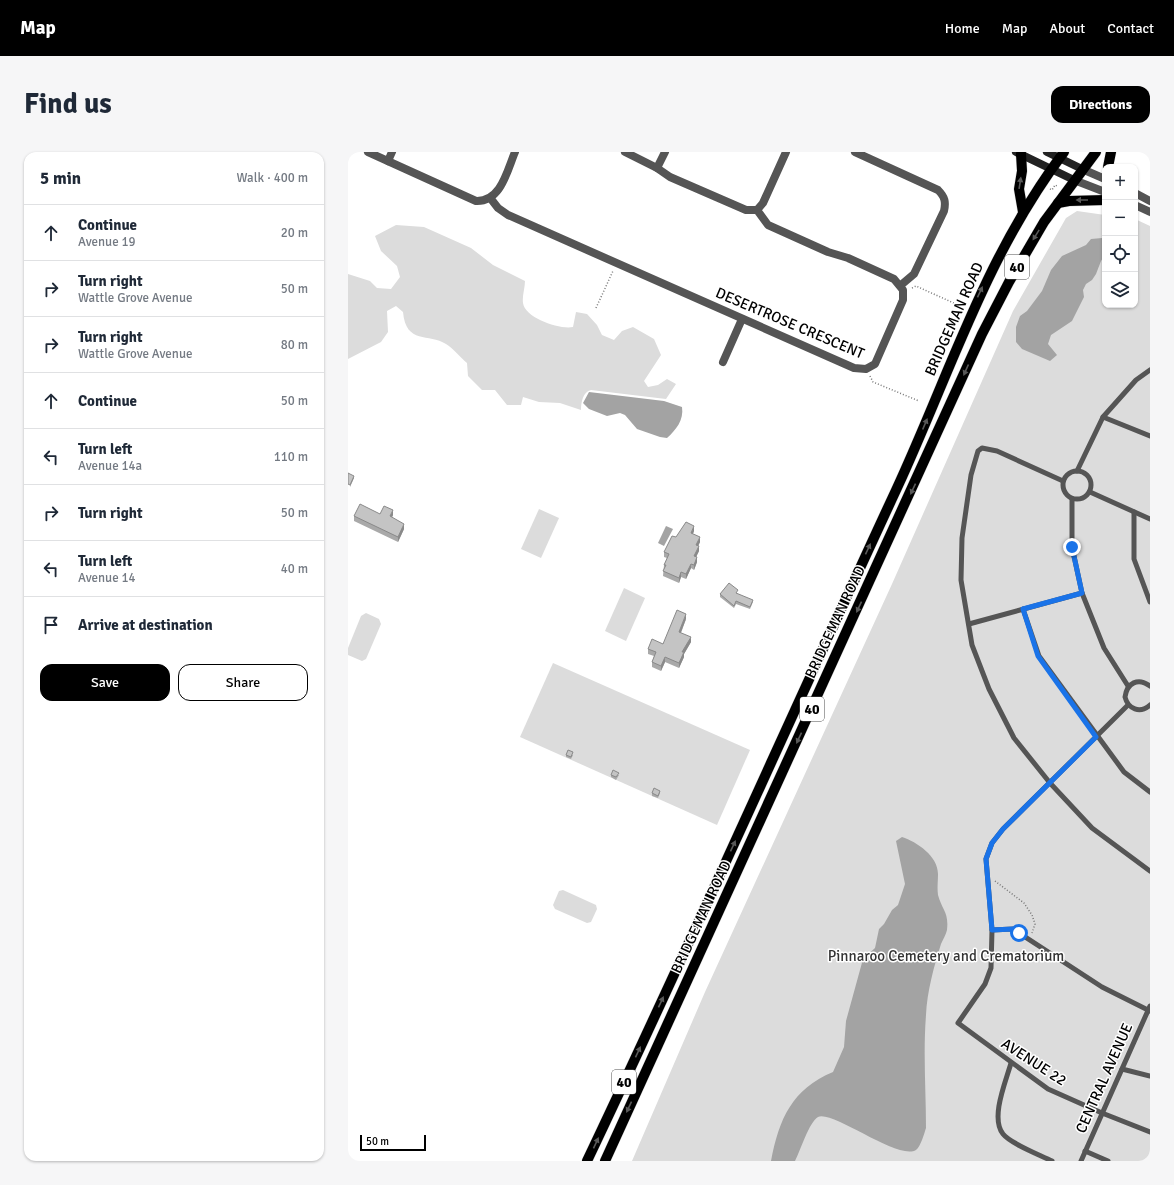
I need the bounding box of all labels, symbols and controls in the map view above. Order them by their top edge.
text: Map [20,16,56,40]
text: Home [945,20,980,37]
text: Map [1002,20,1027,37]
text: About [1049,20,1085,37]
text: Contact [1107,20,1154,37]
button: Directions [1051,86,1150,123]
text: Find us [24,87,112,121]
map controls [1102,164,1138,308]
button: + [1102,164,1138,200]
text: 5 min [40,168,81,189]
text: Walk · 400 m [237,170,308,186]
one-way arrow [1017,177,1023,189]
one-way arrow [1076,197,1088,204]
button: − [1102,200,1138,236]
text: Continue [78,216,137,234]
icon: ahead [40,222,62,244]
text: 20 m [281,225,308,241]
one-way arrow [1033,229,1040,241]
text: Avenue 19 [78,234,136,250]
button: locate [1102,236,1138,272]
road number: 40 [1005,255,1029,279]
street label: BRIDGEMAN ROAD [921,259,987,379]
text: Turn right [78,272,143,290]
button: layers [1102,272,1138,308]
icon: right [40,278,62,300]
text: 50 m [281,281,308,297]
street label: DESERTROSE CRESCENT [713,283,868,363]
one-way arrow [977,286,983,298]
text: Wattle Grove Avenue [78,290,192,306]
text: Turn right [78,328,143,346]
icon: right [40,334,62,356]
text: 80 m [281,337,308,353]
text: Wattle Grove Avenue [78,346,192,362]
one-way arrow [963,364,969,376]
icon: ahead [40,390,62,412]
text: Continue [78,392,137,410]
text: 50 m [281,393,308,409]
one-way arrow [922,419,928,430]
text: Turn left [78,440,132,458]
icon: left [40,446,62,468]
text: 110 m [274,449,308,465]
text: Avenue 14a [78,458,142,474]
one-way arrow [910,483,916,494]
icon: right [40,502,62,524]
text: Turn right [78,504,143,522]
text: 50 m [281,505,308,521]
route end [1063,538,1081,556]
one-way arrow [865,544,871,555]
text: Turn left [78,552,132,570]
icon: left [40,558,62,580]
text: 40 m [281,561,308,577]
street label: BRIDGEMAN ROAD [801,563,869,681]
text: Avenue 14 [78,570,136,586]
one-way arrow [856,601,862,612]
icon: arrive [40,614,62,636]
text: Arrive at destination [78,616,213,634]
button: Save [40,664,170,701]
button: Share [178,664,308,701]
road number: 40 [800,697,824,721]
one-way arrow [796,732,802,743]
one-way arrow [730,840,736,851]
street label: BRIDGEMAN ROAD [667,858,735,976]
route start [1010,924,1028,942]
park label: Pinnaroo Cemetery and Crematorium [828,947,1064,965]
one-way arrow [658,996,664,1008]
street label: CENTRAL AVENUE [1072,1020,1136,1136]
street label: AVENUE 22 [998,1034,1070,1090]
one-way arrow [635,1046,641,1058]
road number: 40 [612,1070,636,1094]
one-way arrow [626,1102,632,1114]
scale bar [360,1133,426,1152]
text: 50 m [366,1135,389,1148]
one-way arrow [593,1138,599,1149]

